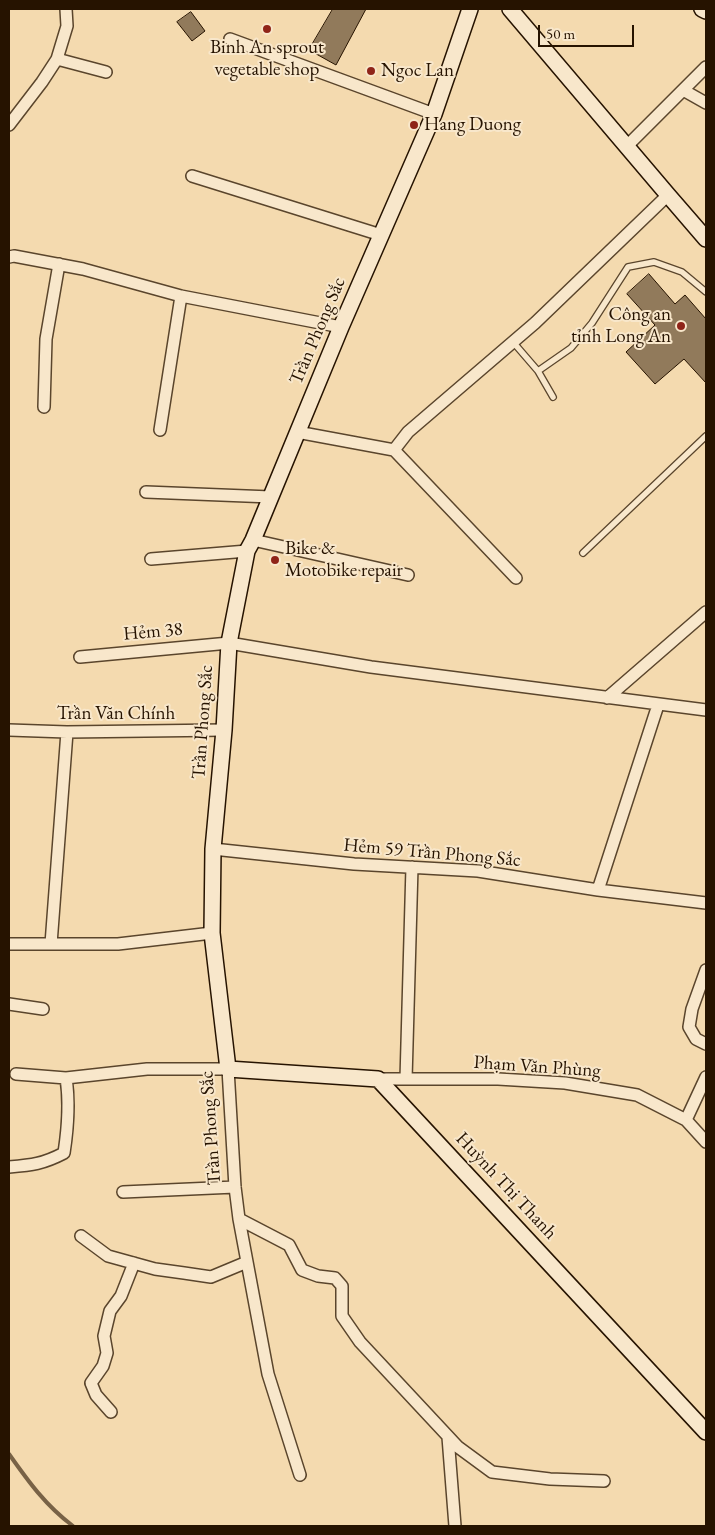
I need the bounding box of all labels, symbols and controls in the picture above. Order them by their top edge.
scale bar [540,15,636,47]
marker: Binh An sprout vegetable shop [261,23,273,35]
text: 50 m [546,24,575,43]
place label: Binh An sprout vegetable shop [210,37,324,81]
place label: Ngoc Lan [381,60,454,82]
marker: Ngoc Lan [365,65,377,77]
place label: Hang Duong [424,114,521,136]
marker: Hang Duong [408,119,420,131]
street label: Trần Phong Sắc [285,274,351,388]
place label: Công an tỉnh Long An [571,304,671,348]
marker: Công an tỉnh Long An [675,320,687,332]
place label: Bike & Motobike repair [285,538,403,582]
marker: Bike & Motobike repair [269,554,281,566]
street label: Hẻm 38 [122,618,184,646]
street label: Trần Phong Sắc [188,664,218,780]
street label: Trần Văn Chính [57,703,175,725]
street label: Hẻm 59 Trần Phong Sắc [342,834,522,872]
street label: Phạm Văn Phùng [473,1051,601,1083]
street label: Trần Phong Sắc [196,1070,226,1186]
street label: Huỳnh Thị Thanh [451,1128,561,1244]

